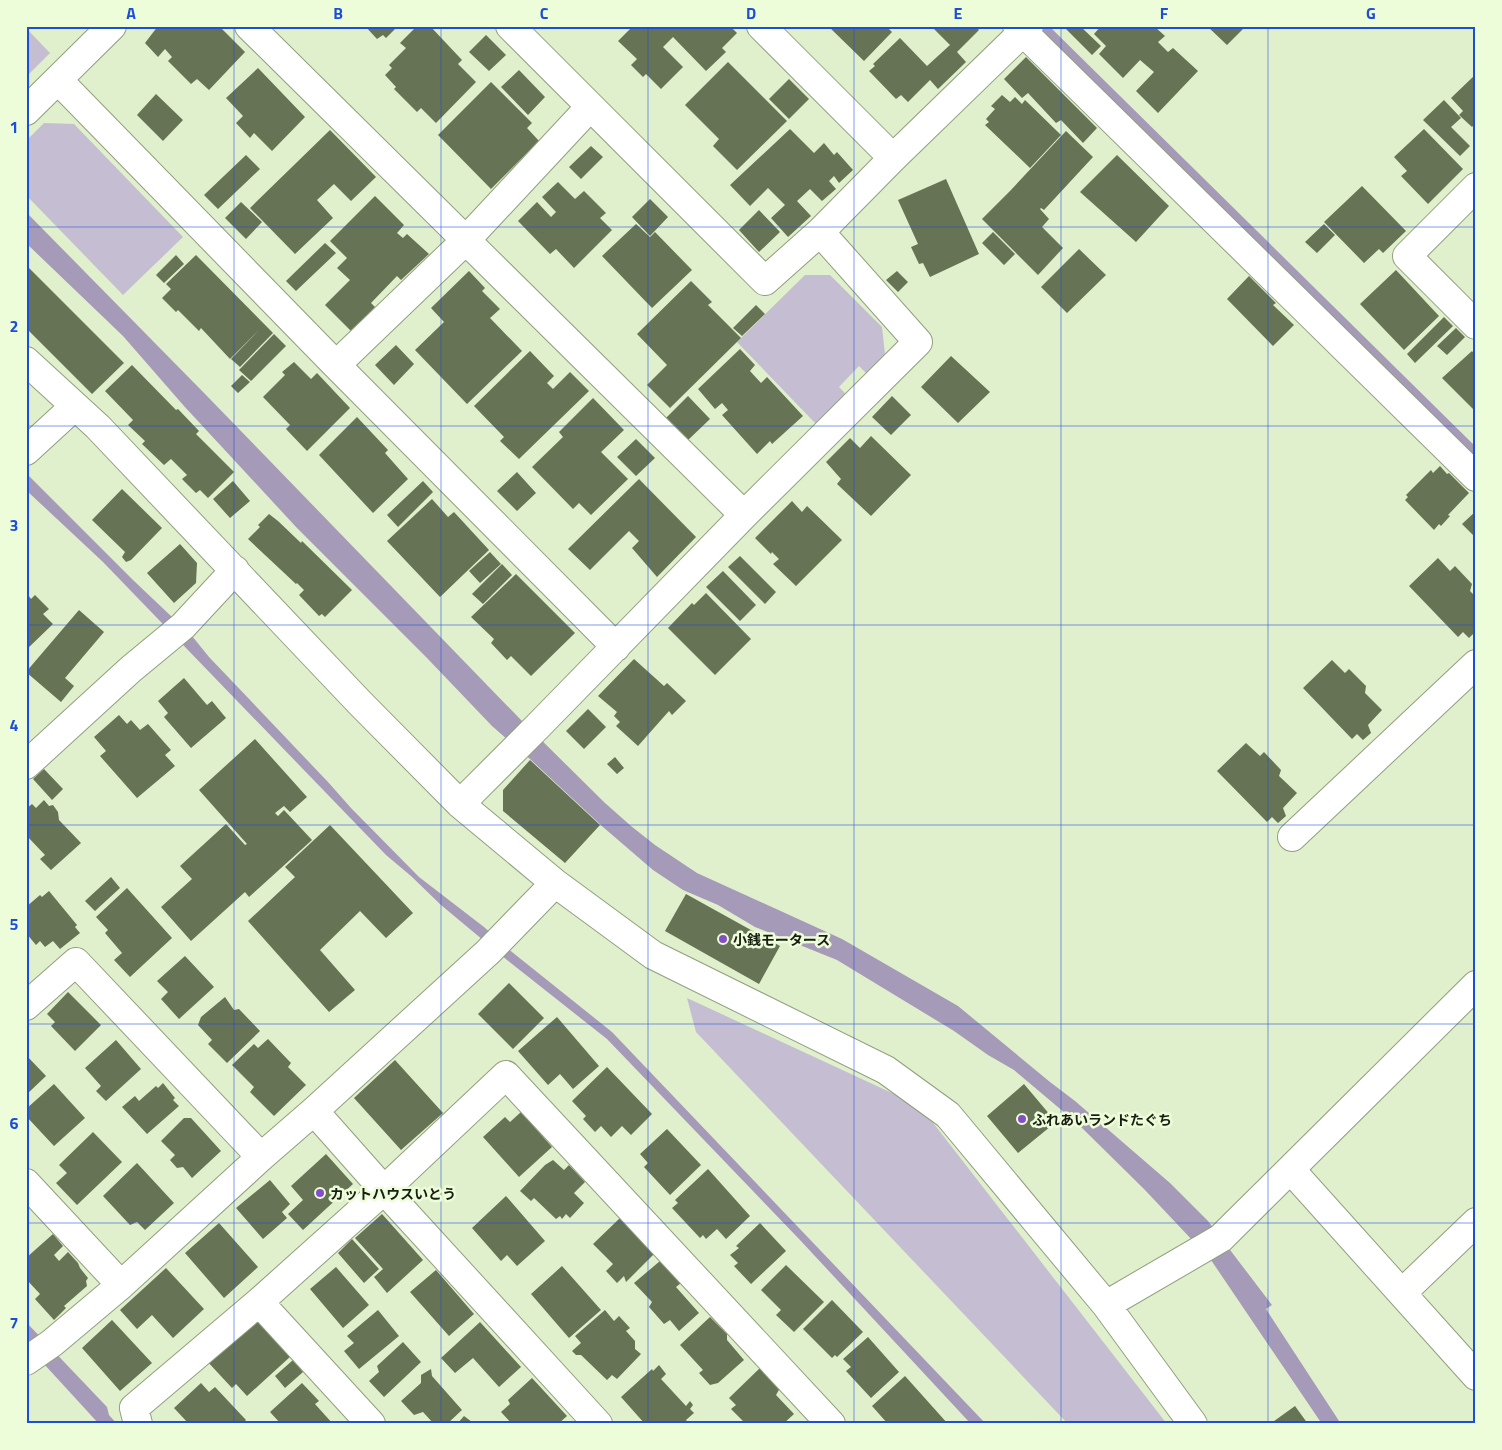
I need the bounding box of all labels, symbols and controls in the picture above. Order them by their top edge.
text: A [126,1,136,25]
text: B [333,1,343,25]
text: C [540,1,549,25]
text: D [746,1,756,25]
text: E [954,1,963,25]
text: F [1160,1,1169,25]
text: G [1366,1,1376,25]
text: 1 [10,115,18,139]
text: 2 [10,314,18,338]
text: 3 [10,513,18,537]
text: 4 [10,713,19,737]
text: 5 [10,912,19,936]
place label: 小銭モータース [733,929,830,950]
marker: 小銭モータース [717,933,729,945]
place label: ふれあいランドたぐち [1032,1109,1172,1130]
text: 6 [10,1111,19,1135]
marker: ふれあいランドたぐち [1016,1113,1028,1125]
place label: カットハウスいとう [330,1183,456,1204]
marker: カットハウスいとう [314,1187,326,1199]
text: 7 [10,1311,18,1335]

